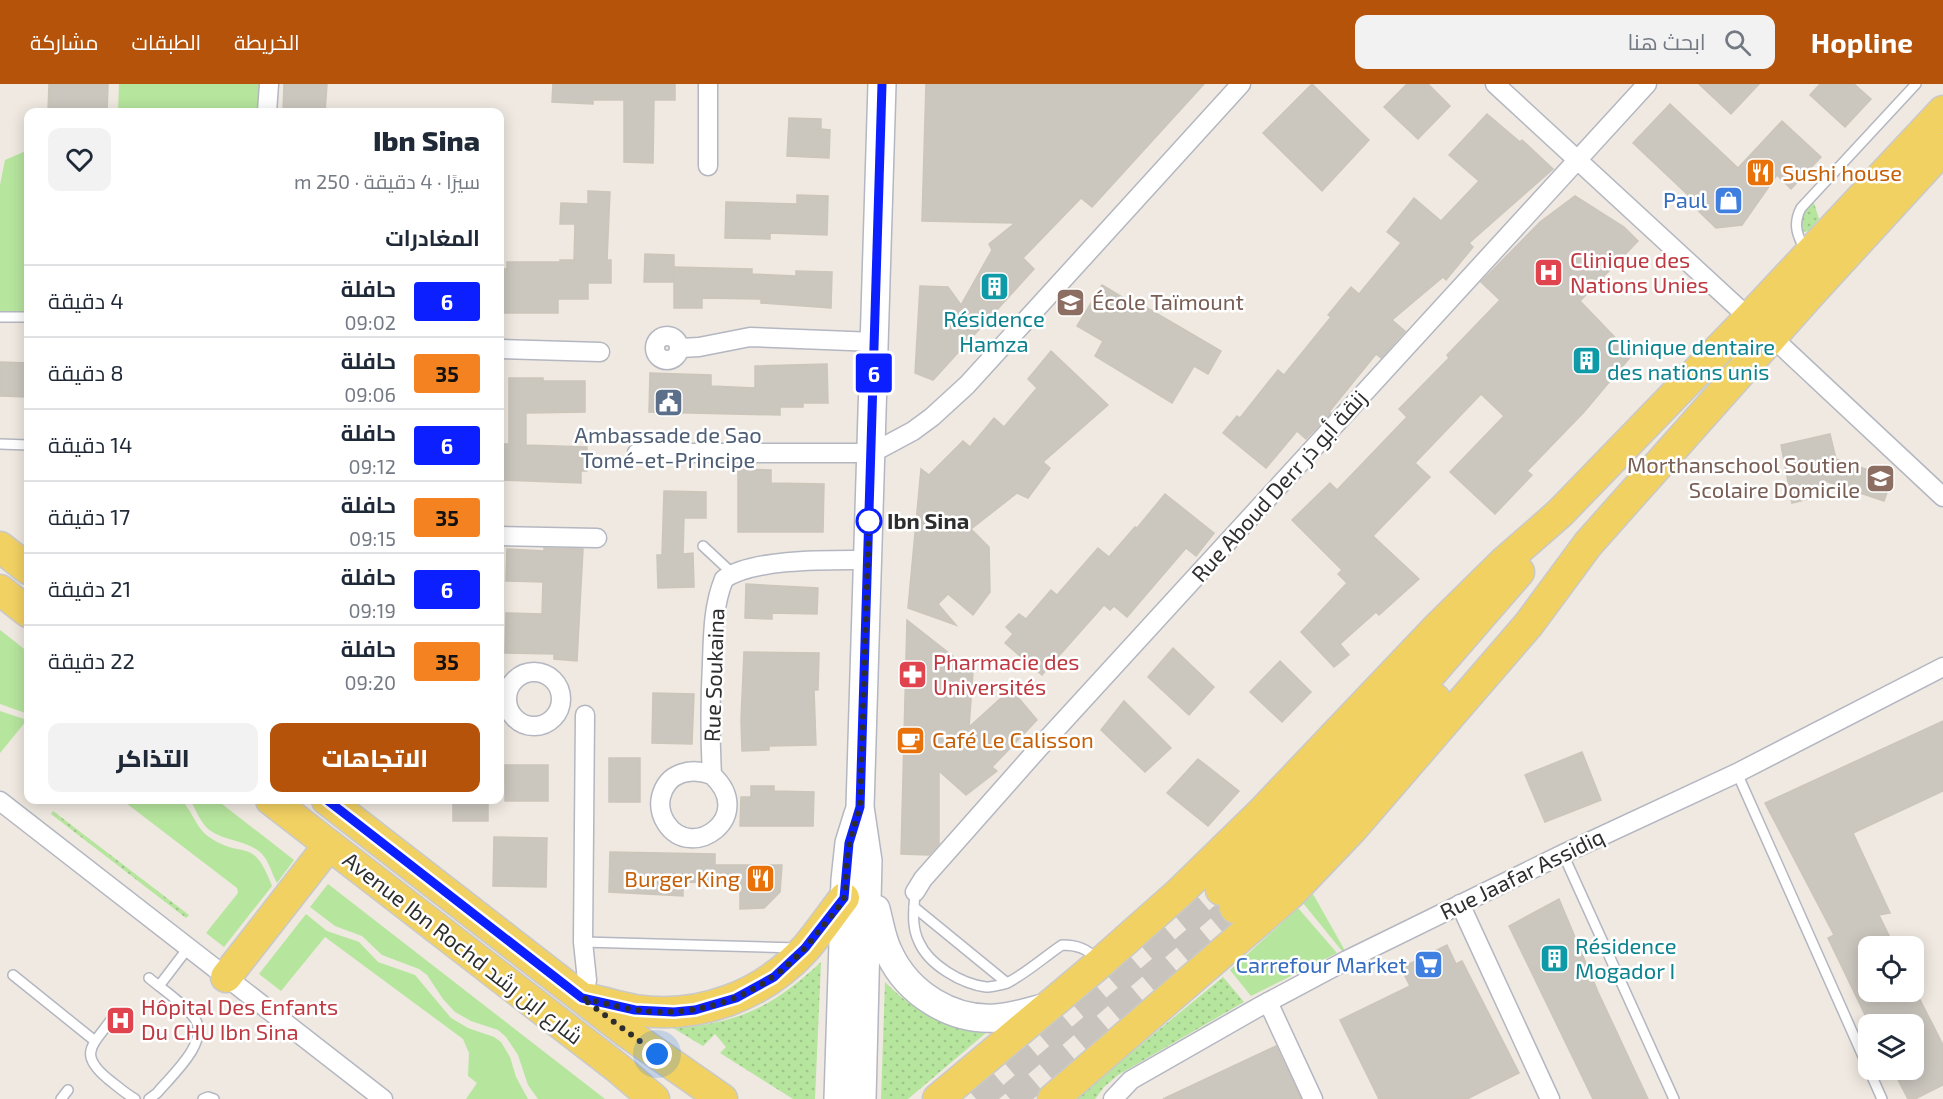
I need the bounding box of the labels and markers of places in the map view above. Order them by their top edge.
restaurant icon: Sushi house [1745,157,1777,189]
place label: Sushi house [1782,159,1902,185]
shop icon: Paul [1712,184,1744,216]
place label: Paul [1663,186,1707,212]
place label: Clinique des Nations Unies [1570,246,1709,297]
hospital icon: Clinique des Nations Unies [1533,257,1565,289]
building icon: Résidence Hamza [978,271,1010,303]
school or university icon: École Taïmount [1055,286,1087,318]
place label: École Taïmount [1092,288,1244,314]
place label: Résidence Hamza [943,305,1045,356]
place label: Clinique dentaire des nations unis [1607,333,1775,384]
building icon: Clinique dentaire des nations unis [1570,344,1602,376]
public building icon: Ambassade de Sao Tomé-et-Principe [652,387,684,419]
place label: Ambassade de Sao Tomé-et-Principe [574,421,762,472]
place label: Morthanschool Soutien Scolaire Domicile [1627,451,1860,502]
school or university icon: Morthanschool Soutien Scolaire Domicile [1865,462,1897,494]
place label: Ibn Sina [887,507,969,533]
marker: Ibn Sina [856,508,882,534]
place label: Pharmacie des Universités [933,648,1080,699]
pharmacy icon: Pharmacie des Universités [896,659,928,691]
cafe icon: Café Le Calisson [895,724,927,756]
place label: Café Le Calisson [932,726,1094,752]
restaurant icon: Burger King [745,863,777,895]
place label: Burger King [624,865,740,891]
place label: Résidence Mogador I [1575,932,1677,983]
building icon: Résidence Mogador I [1538,943,1570,975]
supermarket icon: Carrefour Market [1412,949,1444,981]
place label: Carrefour Market [1235,951,1407,977]
place label: Hôpital Des Enfants Du CHU Ibn Sina [141,993,338,1044]
hospital icon: Hôpital Des Enfants Du CHU Ibn Sina [104,1004,136,1036]

